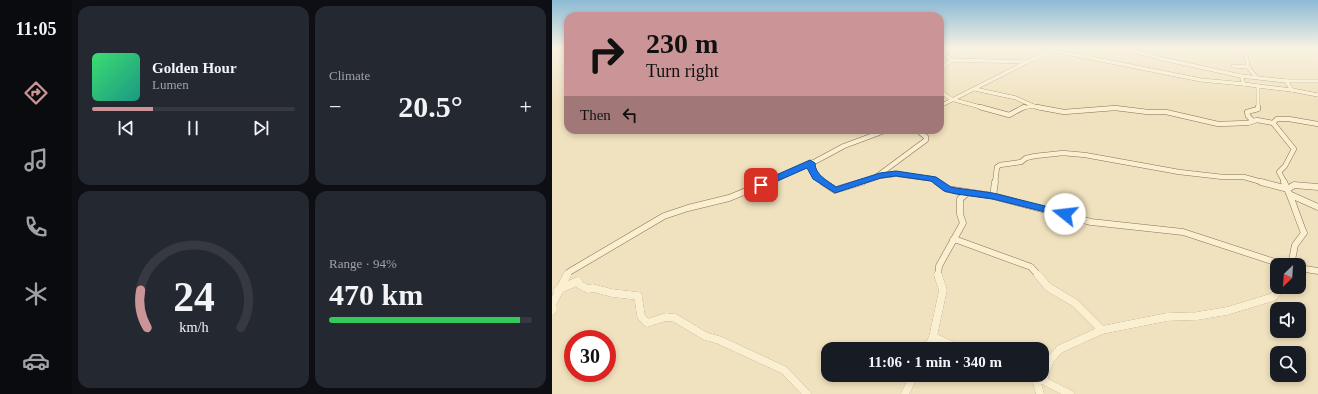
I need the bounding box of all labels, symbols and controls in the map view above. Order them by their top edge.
text: 11:05 [15,19,57,39]
icon: right [580,28,632,80]
text: 230 m [646,28,718,59]
text: Golden Hour [152,60,237,76]
text: Turn right [646,61,719,81]
text: Climate [329,68,370,83]
text: Lumen [152,77,189,92]
icon: directions [22,79,50,107]
text: 20.5° [398,90,463,123]
text: − [329,94,341,119]
text: + [520,94,532,119]
icon: left [619,104,641,126]
text: Then [580,107,611,123]
icon: previous [115,117,137,139]
icon: pause [182,117,204,139]
icon: next [250,117,272,139]
icon: music [22,146,50,174]
pin [744,168,778,202]
icon: arrive [750,174,772,196]
position arrow [1044,193,1086,235]
icon: phone [22,213,50,241]
text: Range · 94% [329,256,397,271]
north arrow [1270,258,1306,294]
map controls [1270,258,1306,382]
text: 24 [173,273,215,319]
text: 470 km [329,278,423,311]
icon: climate [22,280,50,308]
button: sound [1270,302,1306,338]
text: km/h [179,318,208,334]
speed limit sign: 30 [564,330,616,382]
button: search [1270,346,1306,382]
icon: car [22,347,50,375]
text: 11:06 · 1 min · 340 m [868,354,1002,370]

